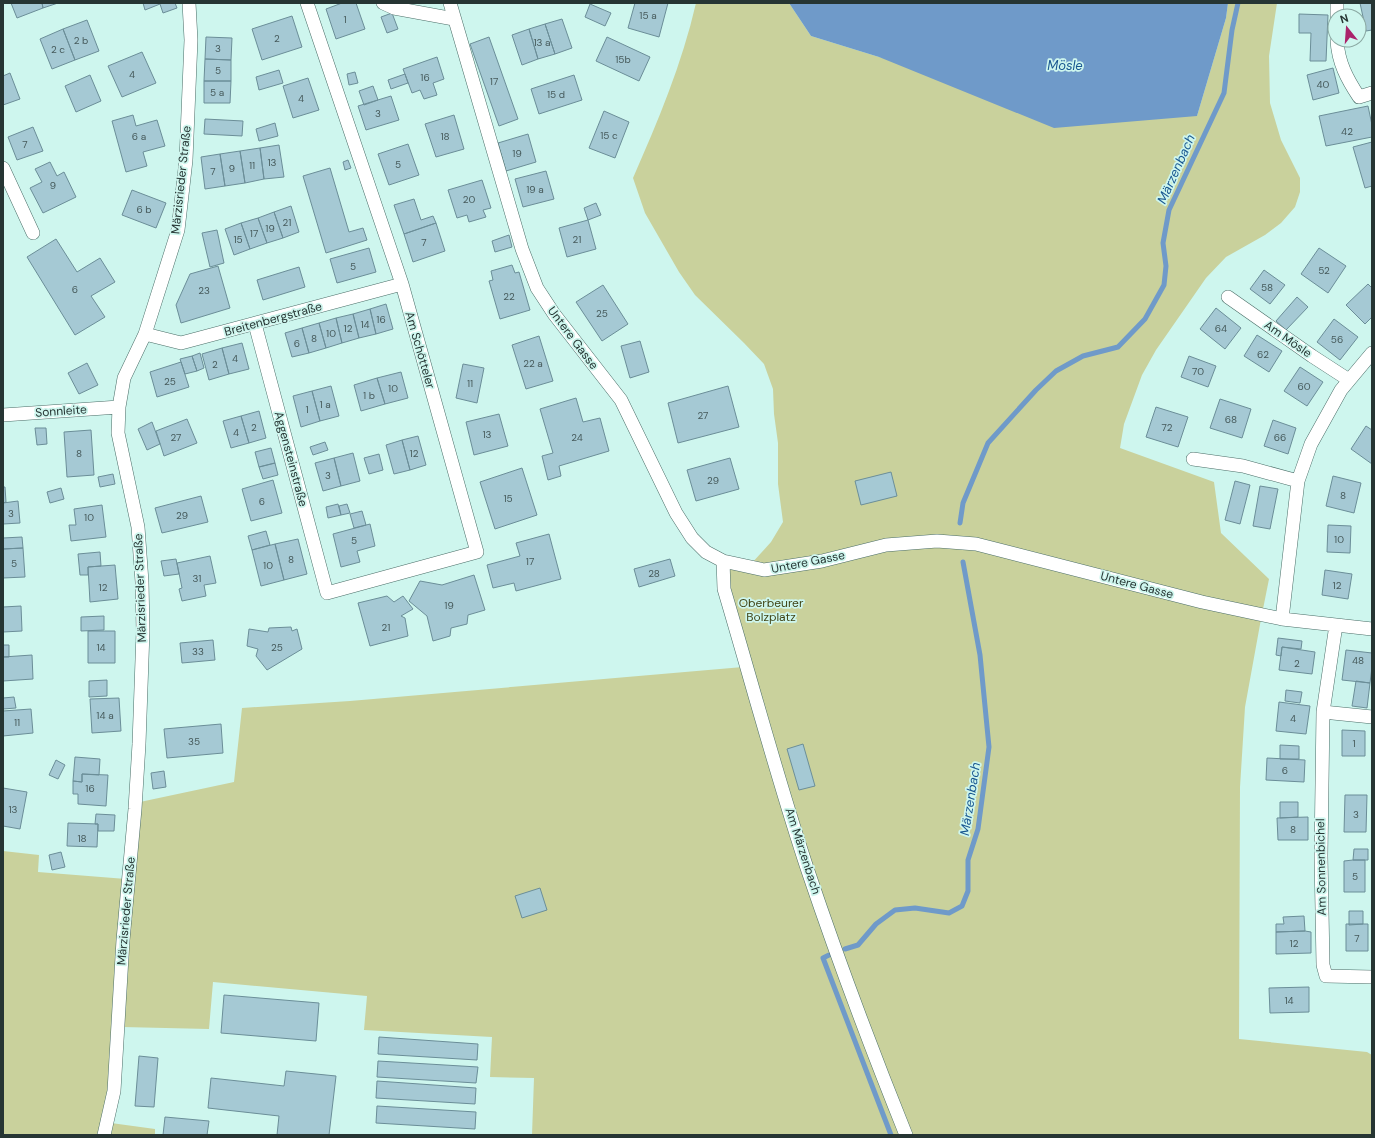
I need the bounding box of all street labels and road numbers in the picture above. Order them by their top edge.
street label: Märzisrieder Straße [167,125,195,235]
street label: Breitenbergstraße [222,298,324,340]
street label: Untere Gasse [544,303,602,373]
street label: Am Schötteler [401,310,439,391]
street label: Am Mösle [1261,317,1315,361]
street label: Sonnleite [35,401,87,421]
street label: Aggensteinstraße [271,410,311,508]
street label: Märzisrieder Straße [130,533,150,643]
street label: Untere Gasse [770,547,846,577]
street label: Untere Gasse [1099,568,1175,602]
street label: Am Märzenbach [781,806,825,896]
street label: Am Sonnenbichel [1312,818,1330,916]
street label: Märzisrieder Straße [113,856,139,966]

